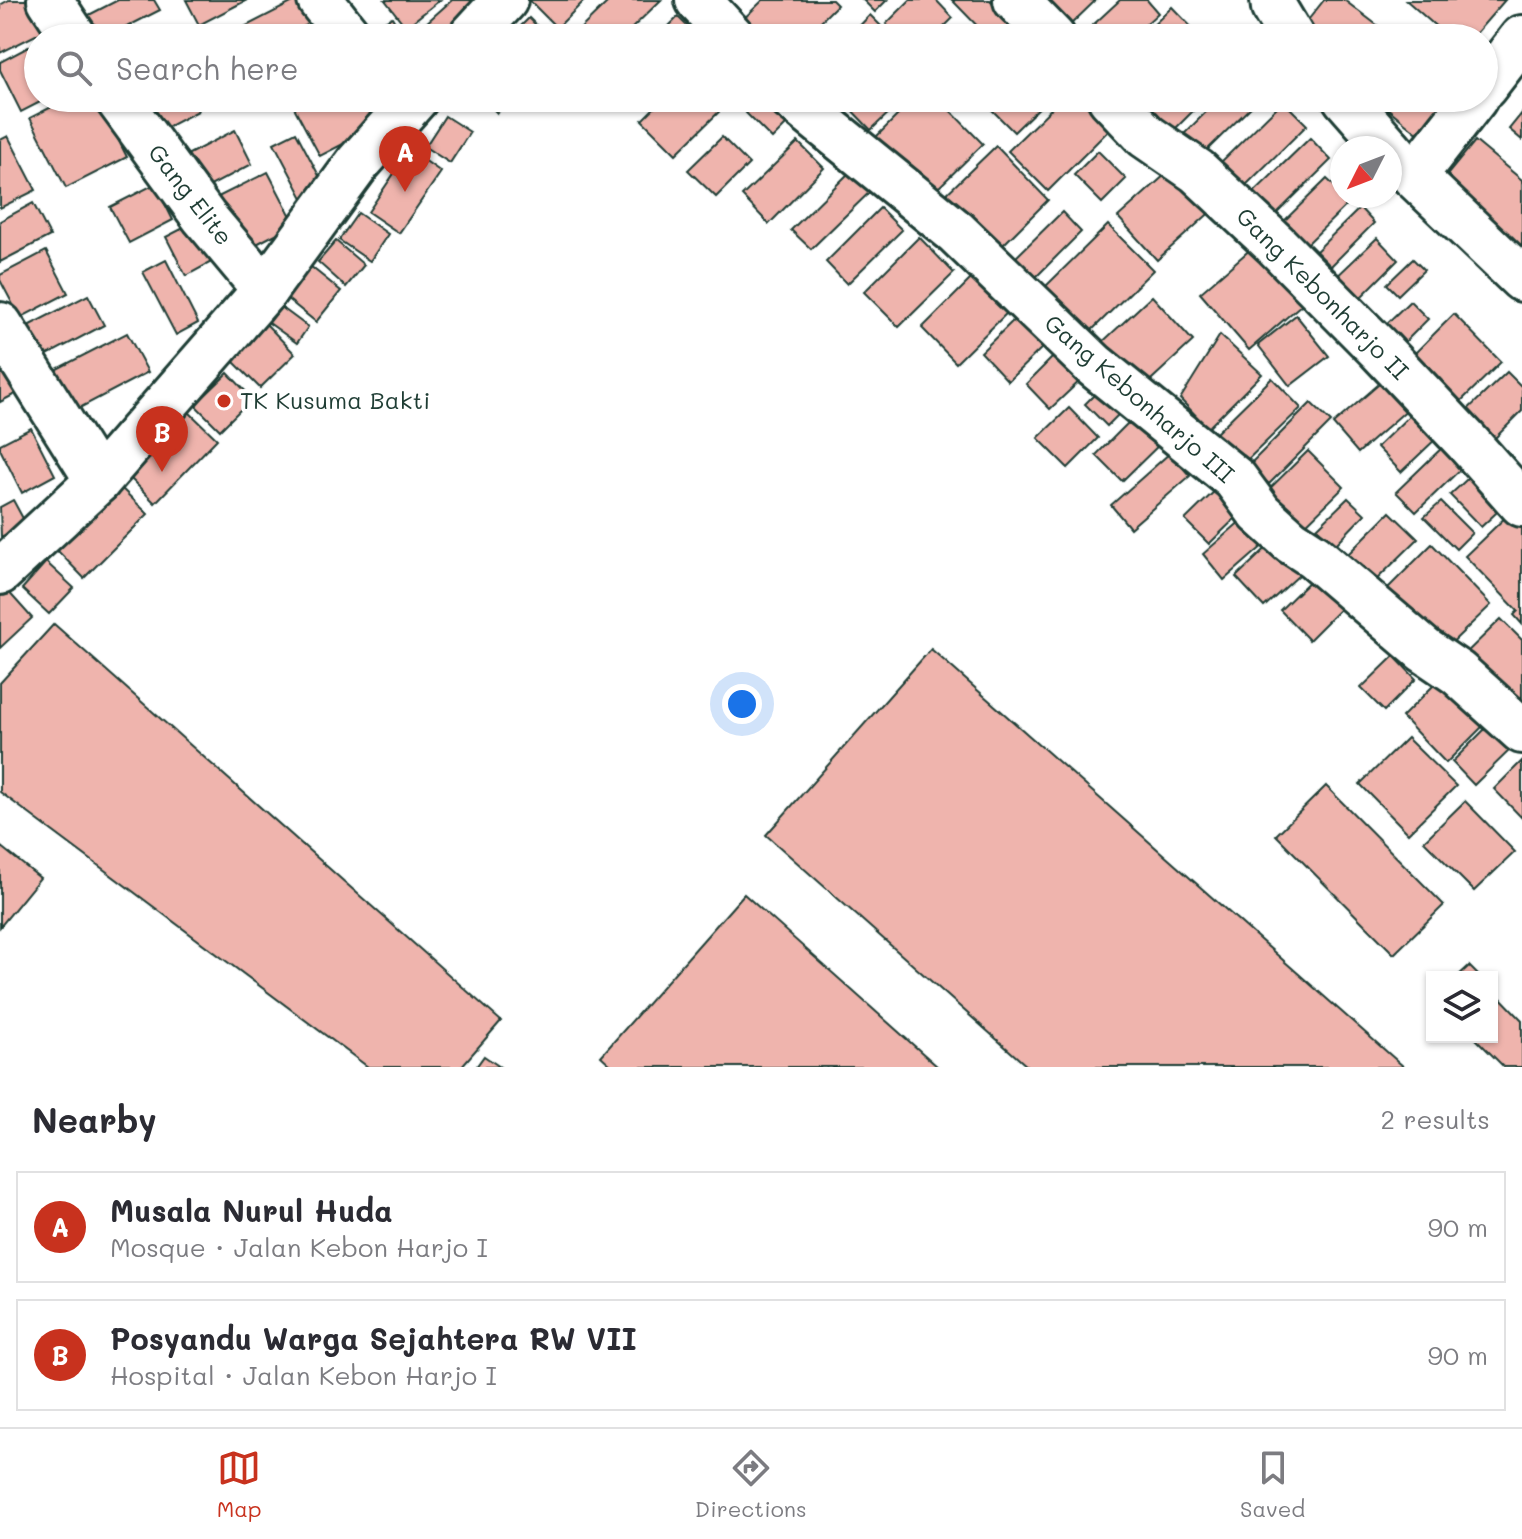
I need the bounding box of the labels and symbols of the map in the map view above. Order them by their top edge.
pin: A [379,126,431,192]
north arrow [1330,136,1402,208]
street label: Gang Elite [142,137,240,251]
street label: Gang Kebonharjo II [1230,200,1416,386]
street label: Gang Kebonharjo III [1039,307,1241,489]
place label: TK Kusuma Bakti [240,384,430,415]
marker: TK Kusuma Bakti [215,392,233,410]
pin: B [136,406,188,472]
your location [722,684,762,724]

